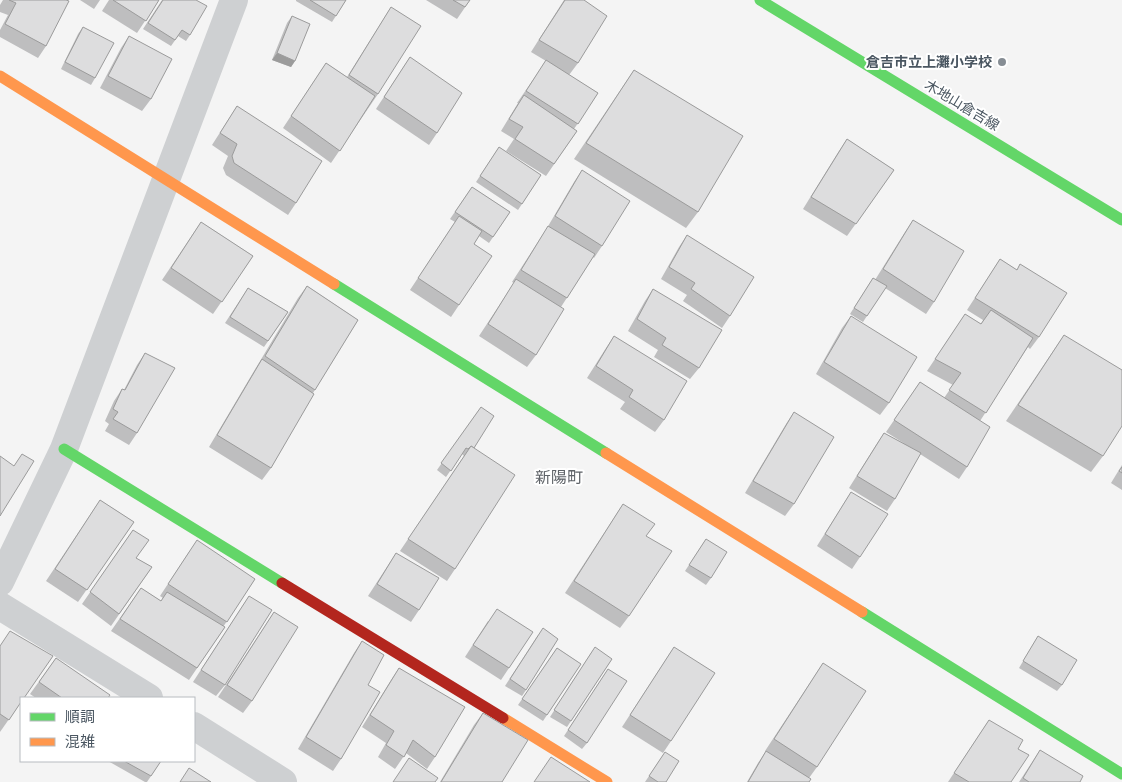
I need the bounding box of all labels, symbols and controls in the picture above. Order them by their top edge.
place label: 倉吉市立上灘小学校 [866,54,992,70]
marker: 倉吉市立上灘小学校 [996,56,1008,68]
street label: 木地山倉吉線 [922,77,1002,133]
district label: 新陽町 [535,468,583,487]
legend [20,697,195,762]
text: 順調 [65,708,95,726]
text: 混雑 [65,733,95,751]

